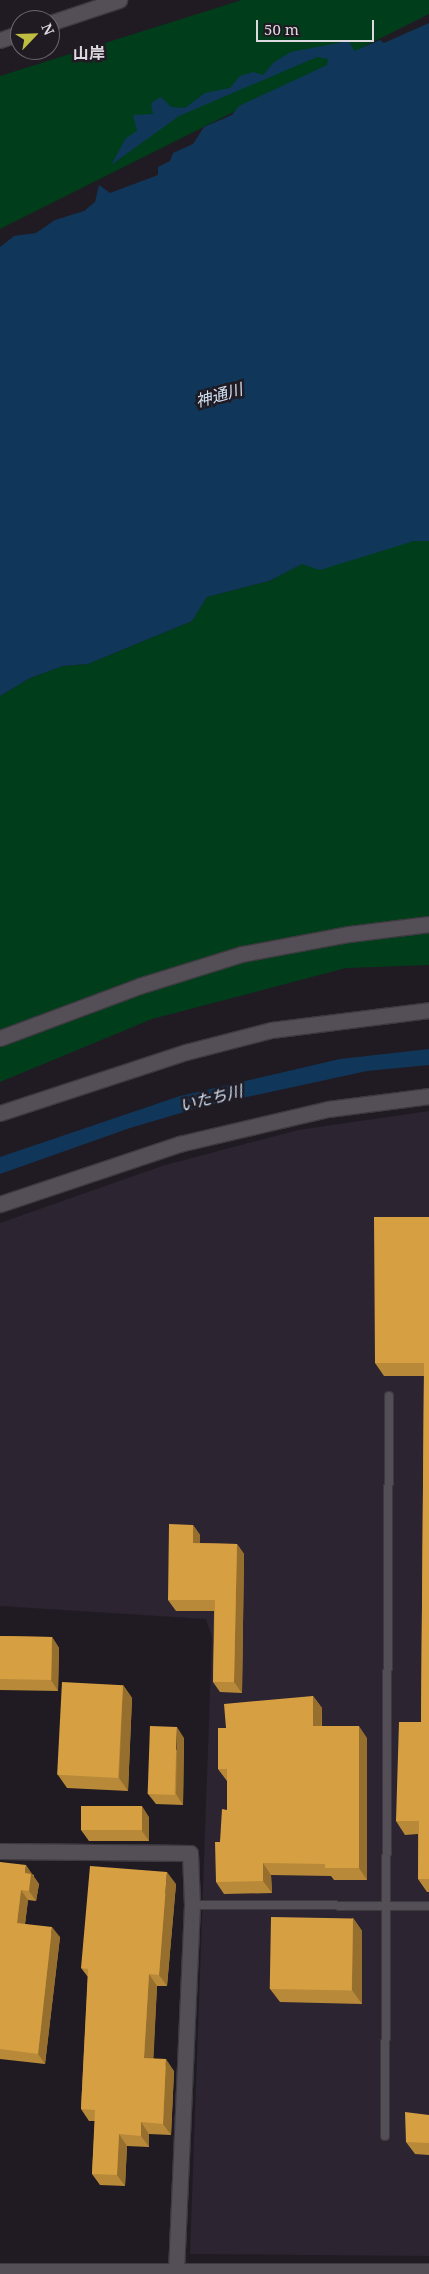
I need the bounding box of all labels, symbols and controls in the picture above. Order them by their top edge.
north arrow [10,10,60,60]
scale bar [259,10,376,42]
text: 50 m [264,19,299,39]
text: N [37,20,59,38]
district label: 山岸 [73,43,105,63]
water label: 神通川 [193,379,245,411]
water label: いたち川 [178,1081,244,1115]

